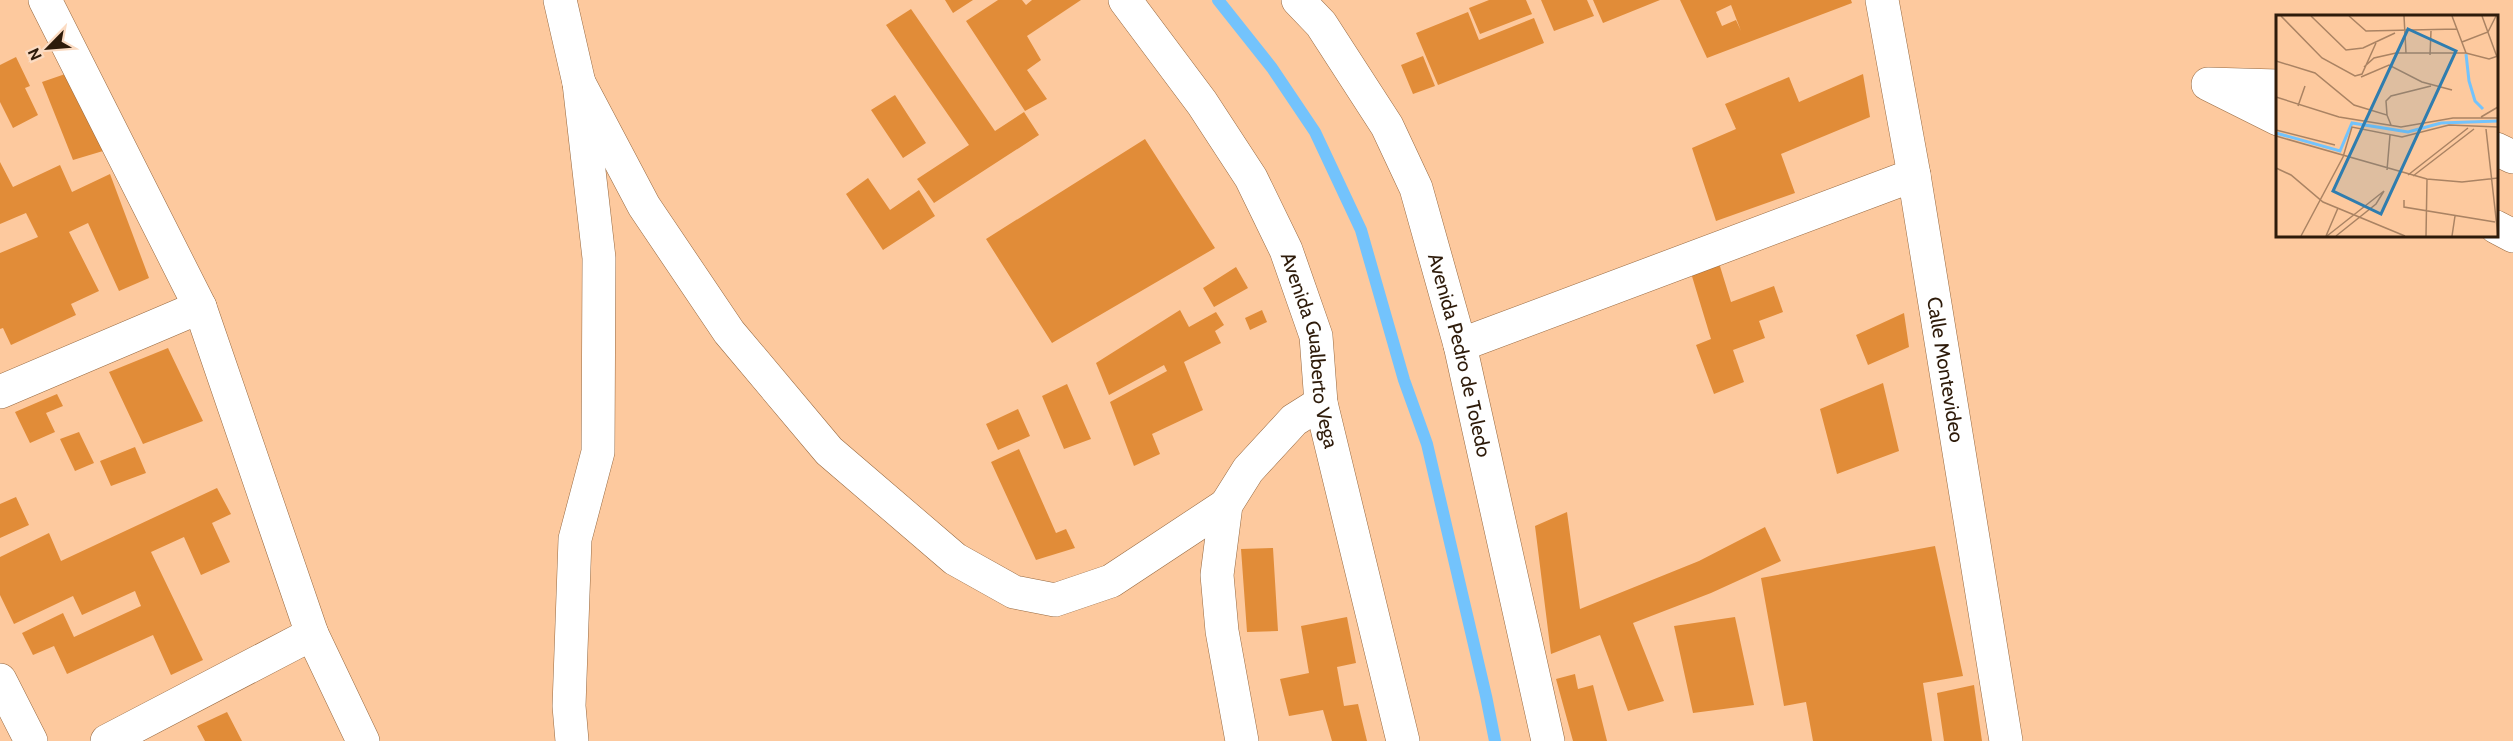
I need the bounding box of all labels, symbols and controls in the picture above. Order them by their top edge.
inset map [2276,15,2498,237]
north arrow [18,18,78,78]
text: N [24,45,46,63]
street label: Avenida Gualberto Vega [1276,249,1344,451]
street label: Avenida Pedro de Toledo [1423,250,1497,459]
street label: Calle Montevideo [1922,295,1969,444]

